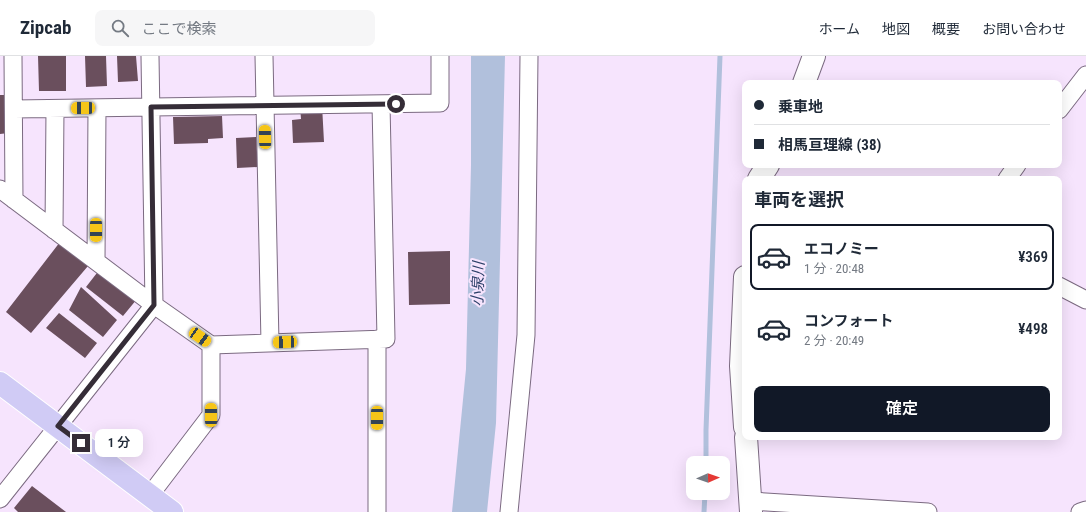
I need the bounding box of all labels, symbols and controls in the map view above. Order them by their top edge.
search box [95,10,375,46]
text: Zipcab [20,16,71,39]
icon: search [109,17,131,39]
text: ここで検索 [141,20,216,38]
text: ホーム [818,21,860,37]
text: 地図 [882,21,910,37]
text: 概要 [932,21,960,37]
text: お問い合わせ [982,21,1066,37]
route start [387,95,405,113]
text: 乗車地 [778,98,823,116]
car [71,102,95,114]
car [259,125,271,149]
text: 相馬亘理線 (38) [778,136,881,154]
text: 車両を選択 [754,189,844,210]
car [90,218,102,242]
icon: car [756,239,792,275]
text: エコノミー [804,240,879,258]
text: ¥369 [1018,248,1048,266]
water label: 小泉川 [468,259,488,307]
text: 1 分 · 20:48 [804,261,864,276]
icon: car [756,311,792,347]
text: コンフォート [804,312,894,330]
text: ¥498 [1018,320,1048,338]
car [187,325,213,349]
text: 2 分 · 20:49 [804,333,864,348]
car [273,336,297,348]
button: 確定 [754,386,1050,432]
car [205,403,217,427]
car [371,406,383,430]
callout: 1 分 [95,429,143,457]
route end [72,434,90,452]
text: 1 分 [108,435,130,450]
north arrow [686,456,730,500]
map controls [686,456,730,500]

